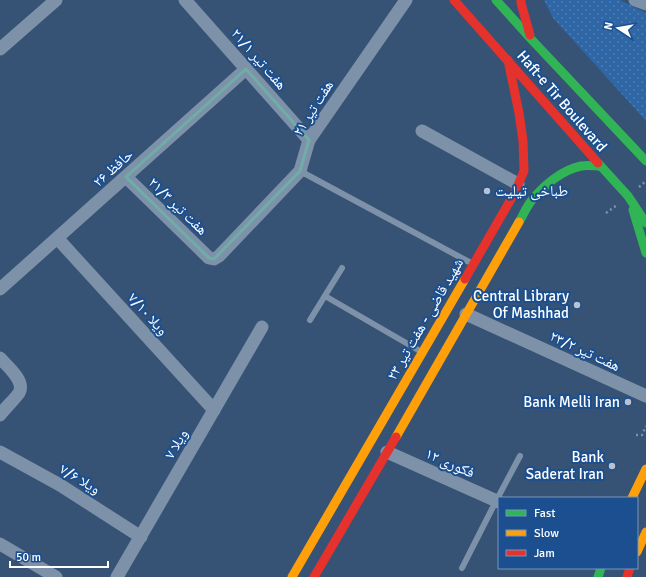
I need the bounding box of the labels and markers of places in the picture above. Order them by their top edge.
place label: طباخی تیلیت [495,182,568,201]
marker: طباخی تیلیت [482,186,492,196]
place label: Central Library Of Mashhad [473,287,569,322]
marker: Central Library Of Mashhad [572,300,582,310]
place label: Bank Melli Iran [523,393,620,411]
marker: Bank Melli Iran [623,397,633,407]
place label: Bank Saderat Iran [526,448,604,483]
marker: Bank Saderat Iran [607,461,617,471]

